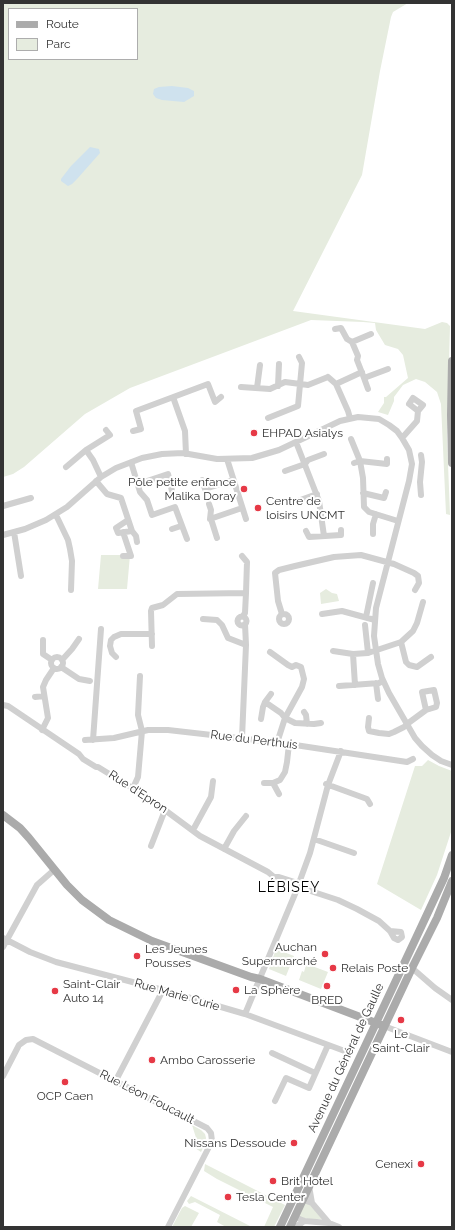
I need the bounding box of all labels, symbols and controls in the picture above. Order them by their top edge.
legend [8,8,138,60]
text: Route [46,17,79,31]
text: Parc [46,37,71,51]
place label: EHPAD Asialys [262,426,343,440]
marker: EHPAD Asialys [249,428,259,438]
place label: Pôle petite enfance Malika Doray [128,475,236,503]
marker: Pôle petite enfance Malika Doray [239,484,249,494]
place label: Centre de loisirs UNCMT [266,494,345,522]
marker: Centre de loisirs UNCMT [253,503,263,513]
street label: Rue du Perthuis [210,728,298,752]
street label: Rue d'Epron [106,768,170,816]
district label: LÉBISEY [258,880,320,896]
place label: Auchan Supermarché [242,940,317,968]
place label: Les Jeunes Pousses [145,942,207,970]
marker: Auchan Supermarché [320,949,330,959]
marker: Les Jeunes Pousses [132,951,142,961]
place label: Relais Poste [341,961,408,975]
marker: Relais Poste [328,963,338,973]
street label: Rue Marie Curie [133,976,221,1014]
place label: Saint-Clair Auto 14 [63,977,120,1005]
street label: Avenue du Général de Gaulle [305,981,387,1135]
marker: BRED [322,981,332,991]
place label: La Sphère [244,983,300,997]
marker: La Sphère [231,985,241,995]
marker: Saint-Clair Auto 14 [50,986,60,996]
place label: BRED [311,993,343,1007]
marker: Le Saint-Clair [396,1015,406,1025]
place label: Le Saint-Clair [372,1027,430,1055]
place label: Ambo Carosserie [160,1053,255,1067]
marker: Ambo Carosserie [147,1055,157,1065]
street label: Rue Léon Foucault [97,1067,197,1127]
marker: OCP Caen [60,1077,70,1087]
place label: OCP Caen [37,1089,93,1103]
place label: Nissans Dessoude [184,1136,286,1150]
marker: Nissans Dessoude [289,1138,299,1148]
place label: Cenexi [375,1157,413,1171]
marker: Cenexi [416,1159,426,1169]
place label: Brit Hotel [281,1174,333,1188]
marker: Brit Hotel [268,1176,278,1186]
place label: Tesla Center [236,1190,305,1204]
marker: Tesla Center [223,1192,233,1202]

